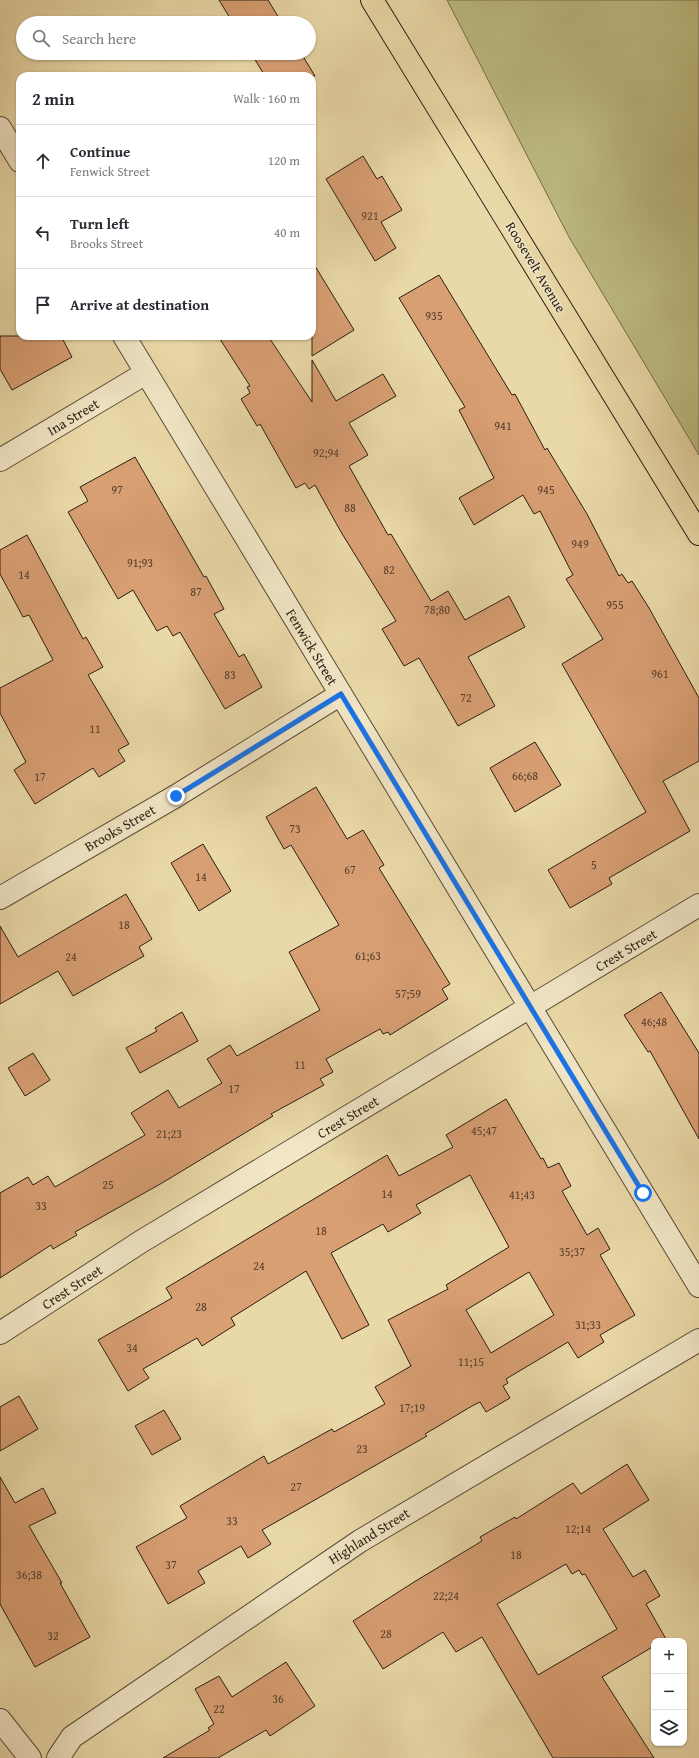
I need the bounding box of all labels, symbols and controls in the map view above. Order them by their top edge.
search box [16,16,316,60]
icon: search [30,27,52,49]
text: Search here [62,28,136,49]
text: 2 min [32,86,74,111]
text: Walk · 160 m [233,89,300,108]
text: Continue [70,141,131,162]
icon: ahead [32,150,54,172]
text: 120 m [268,151,300,170]
text: Fenwick Street [70,162,150,181]
house number: 921 [361,207,379,224]
text: Turn left [70,213,129,234]
street label: Roosevelt Avenue [501,218,571,317]
icon: left [32,222,54,244]
text: 40 m [274,223,300,242]
text: Brooks Street [70,234,143,253]
icon: arrive [32,294,54,316]
text: Arrive at destination [70,294,209,315]
house number: 935 [425,307,443,324]
street label: Ina Street [43,394,103,440]
house number: 941 [494,417,512,434]
house number: 92;94 [313,444,339,461]
house number: 97 [111,481,123,498]
house number: 945 [537,481,555,498]
house number: 88 [344,499,356,516]
house number: 949 [571,535,589,552]
house number: 91;93 [127,554,153,571]
house number: 82 [383,561,395,578]
house number: 14 [18,566,30,583]
house number: 87 [190,583,202,600]
house number: 955 [606,596,624,613]
house number: 78;80 [424,601,450,618]
street label: Fenwick Street [281,605,343,689]
house number: 961 [651,665,669,682]
house number: 83 [224,666,236,683]
house number: 72 [460,689,472,706]
house number: 11 [89,720,101,737]
house number: 66;68 [512,767,538,784]
house number: 17 [34,768,46,785]
route end [167,787,185,805]
street label: Brooks Street [81,800,159,856]
house number: 73 [289,820,301,837]
house number: 5 [591,856,597,873]
house number: 67 [344,861,356,878]
house number: 14 [195,868,207,885]
house number: 18 [118,916,130,933]
street label: Crest Street [591,924,661,976]
house number: 61;63 [355,947,381,964]
house number: 24 [65,948,77,965]
house number: 57;59 [395,985,421,1002]
house number: 46;48 [641,1013,667,1030]
house number: 11 [294,1056,306,1073]
house number: 17 [228,1080,240,1097]
street label: Crest Street [313,1091,383,1143]
house number: 45;47 [471,1122,497,1139]
house number: 21;23 [156,1125,182,1142]
house number: 25 [102,1176,114,1193]
route start [634,1184,652,1202]
house number: 14 [381,1185,393,1202]
house number: 41;43 [509,1186,535,1203]
house number: 33 [35,1197,47,1214]
house number: 18 [315,1222,327,1239]
house number: 35;37 [559,1243,585,1260]
house number: 24 [253,1257,265,1274]
street label: Crest Street [38,1260,106,1314]
house number: 28 [195,1298,207,1315]
house number: 31;33 [575,1316,601,1333]
house number: 34 [126,1339,138,1356]
house number: 11;15 [458,1353,484,1370]
house number: 17;19 [399,1399,425,1416]
house number: 23 [356,1440,368,1457]
house number: 27 [290,1478,302,1495]
street label: Highland Street [325,1503,414,1569]
house number: 33 [226,1512,238,1529]
house number: 12;14 [565,1520,591,1537]
house number: 18 [510,1546,522,1563]
house number: 37 [165,1556,177,1573]
house number: 36;38 [16,1566,42,1583]
house number: 22;24 [433,1587,459,1604]
house number: 28 [380,1625,392,1642]
house number: 32 [47,1627,59,1644]
map controls [651,1638,687,1746]
button: + [651,1638,687,1674]
button: − [651,1674,687,1710]
house number: 36 [272,1690,284,1707]
house number: 22 [213,1700,225,1717]
button: layers [651,1710,687,1746]

